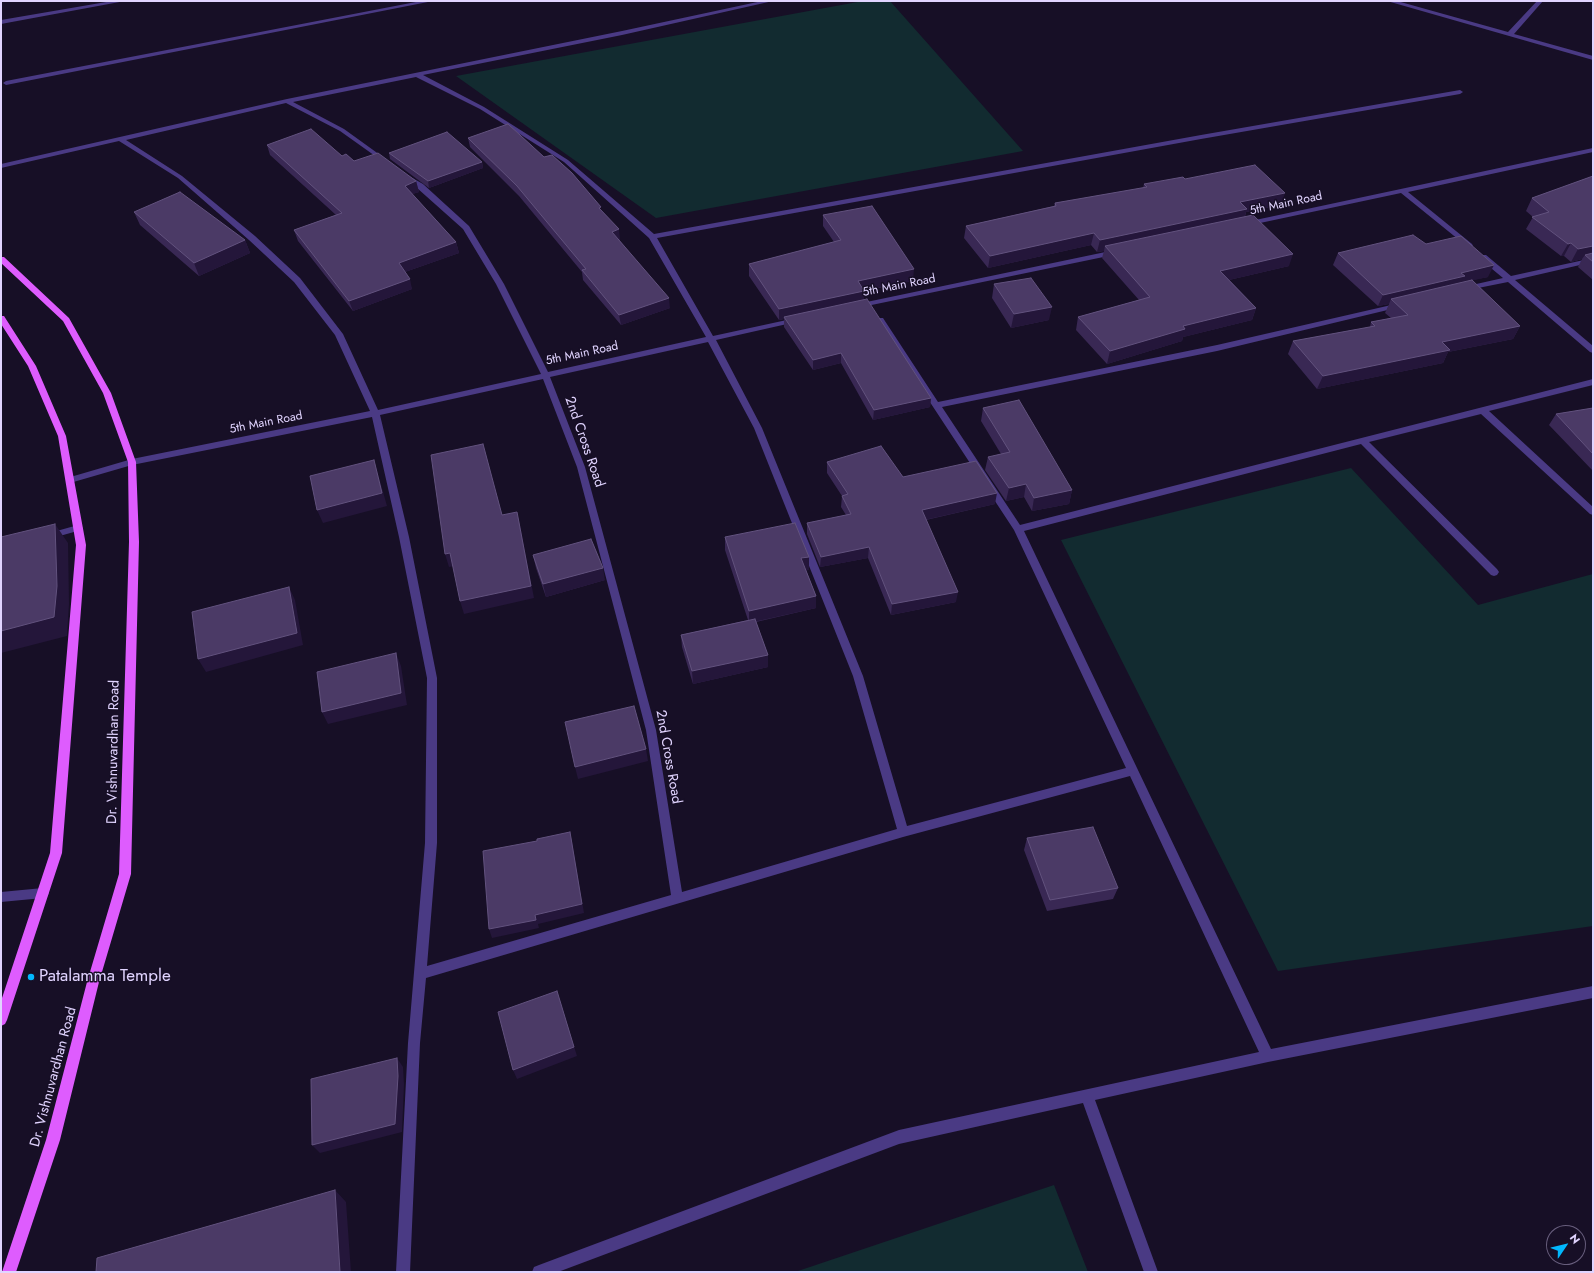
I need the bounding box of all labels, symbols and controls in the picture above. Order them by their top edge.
street label: 5th Main Road [1248,189,1324,219]
street label: 5th Main Road [861,272,937,300]
street label: 5th Main Road [544,339,620,369]
street label: 2nd Cross Road [561,394,607,490]
street label: 5th Main Road [228,409,304,437]
street label: Dr. Vishnuvardhan Road [104,680,124,824]
street label: 2nd Cross Road [651,709,685,805]
place label: Patalamma Temple [39,967,171,987]
marker: Patalamma Temple [26,972,36,982]
street label: Dr. Vishnuvardhan Road [27,1005,81,1149]
north arrow [1546,1225,1586,1265]
text: N [1566,1231,1584,1247]

